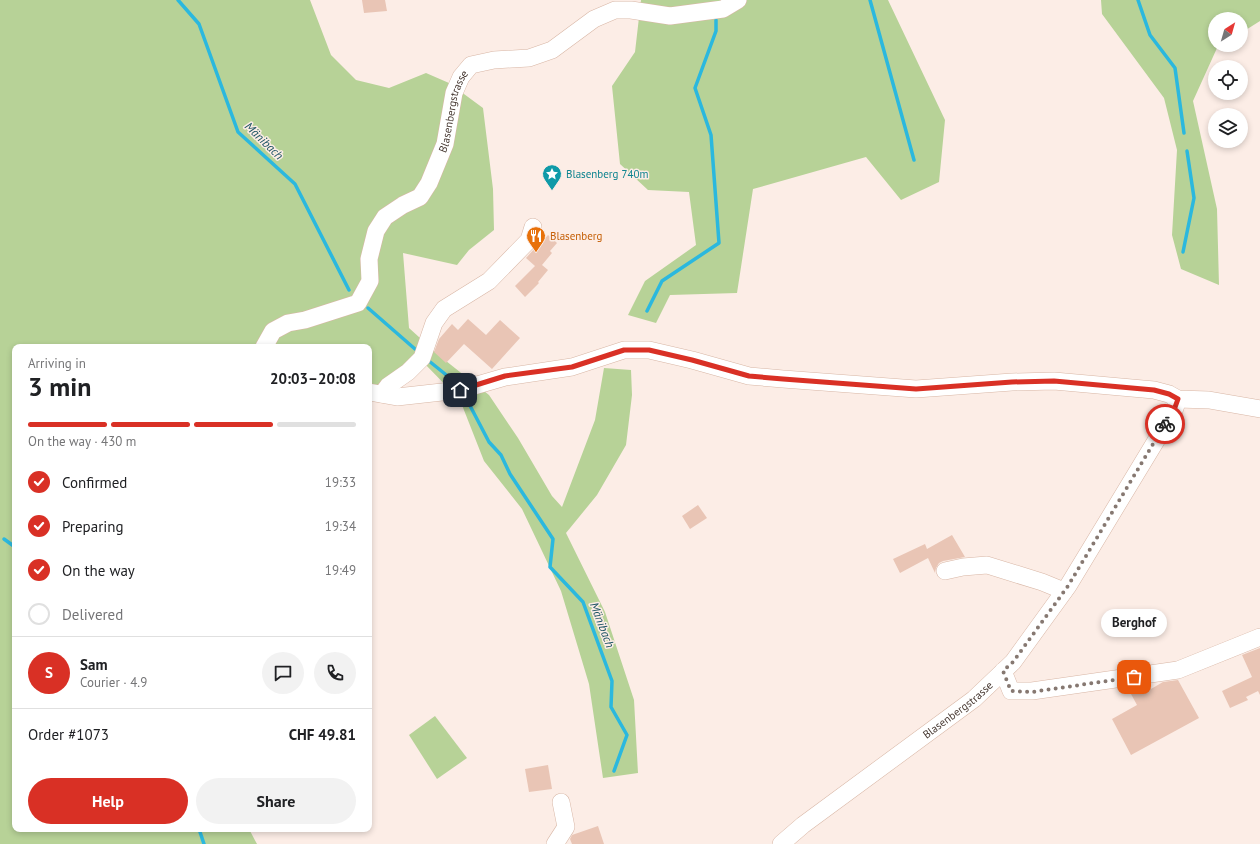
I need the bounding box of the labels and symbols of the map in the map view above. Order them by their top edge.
north arrow [1208,12,1248,52]
street label: Blasenbergstrasse [435,67,471,155]
water label: Mänibach [242,119,287,163]
place icon: Blasenberg 740m [541,163,563,191]
place label: Blasenberg 740m [566,167,648,181]
restaurant icon: Blasenberg [525,225,547,253]
place label: Blasenberg [550,229,603,243]
pin [443,373,477,407]
courier [1145,404,1185,444]
water label: Mänibach [587,600,618,650]
callout: Berghof [1101,609,1167,637]
pin [1117,660,1151,694]
street label: Blasenbergstrasse [920,678,996,741]

